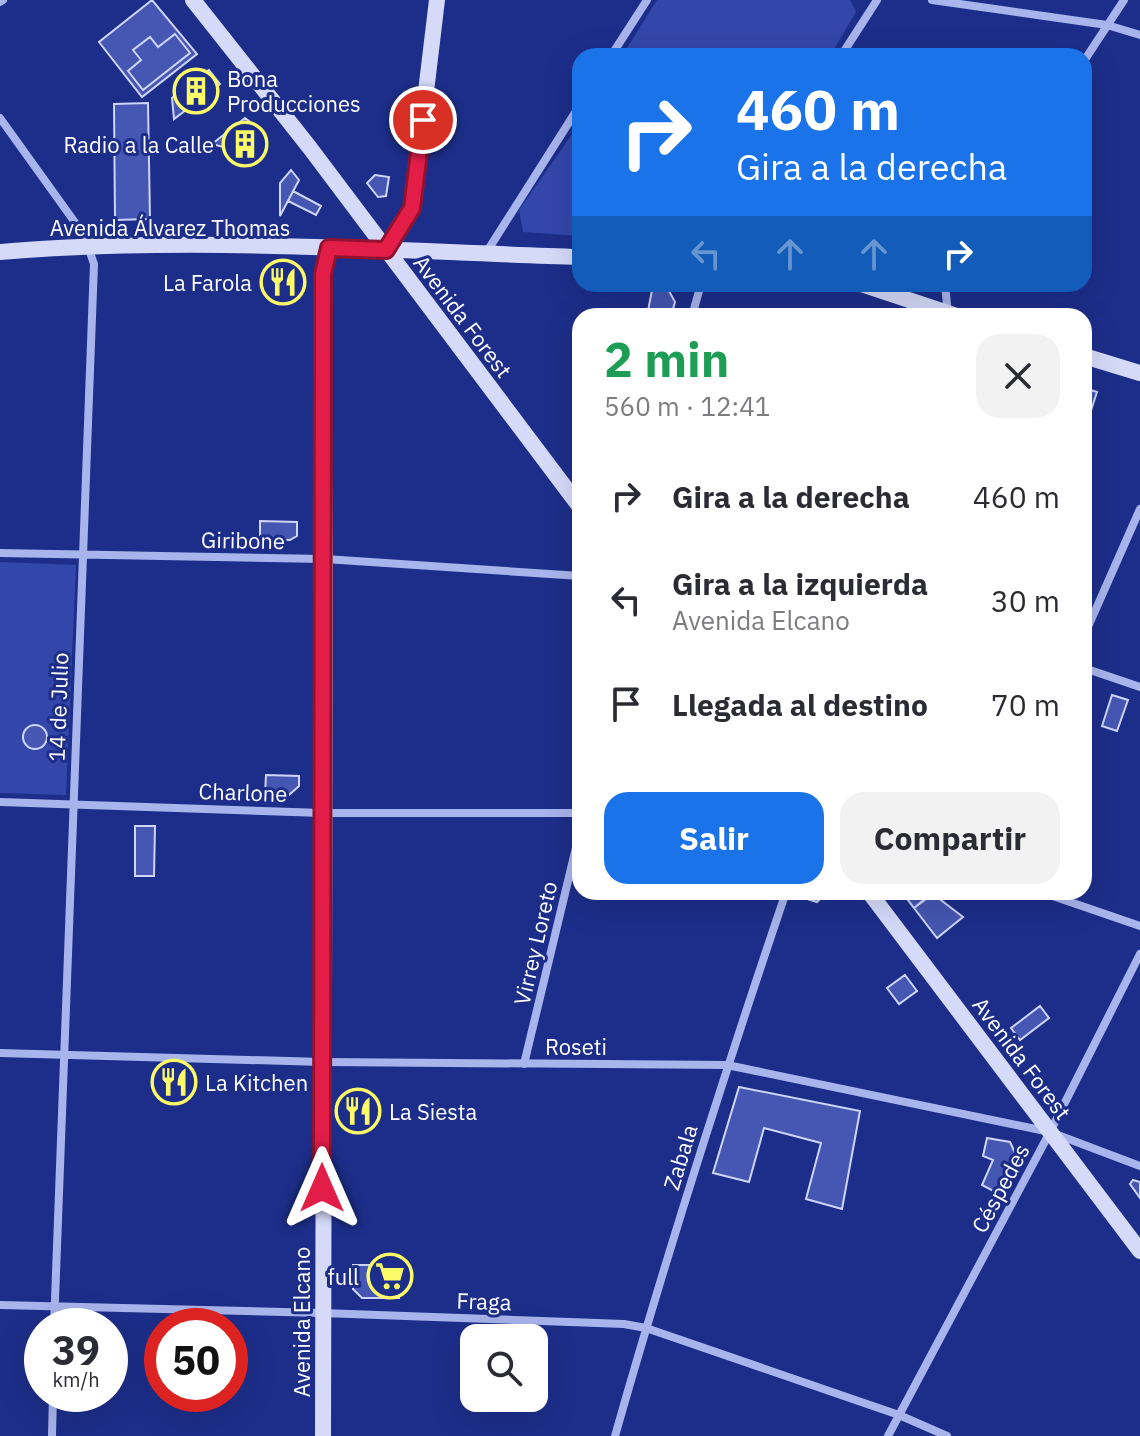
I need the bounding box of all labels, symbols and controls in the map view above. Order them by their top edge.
place label: Bona Producciones [227,64,361,118]
building icon: Bona Producciones [172,67,220,115]
text: 460 m [736,73,900,145]
icon: right [604,80,708,184]
pin [389,86,457,154]
icon: arrive [401,98,445,142]
building icon: Radio a la Calle [221,120,269,168]
place label: Radio a la Calle [63,130,214,159]
text: Gira a la derecha [736,143,1007,190]
street label: Avenida Álvarez Thomas [50,213,290,242]
icon: left [684,232,728,276]
icon: ahead [768,232,812,276]
icon: ahead [852,232,896,276]
icon: right [936,232,980,276]
street label: Avenida Forest [407,249,519,383]
restaurant icon: La Farola [259,258,307,306]
place label: La Farola [163,268,252,297]
text: 2 min [604,328,729,390]
button: close [976,334,1060,418]
text: 560 m · 12:41 [604,389,770,423]
icon: right [604,474,648,518]
text: Gira a la derecha [672,477,910,516]
text: 460 m [973,477,1060,516]
street label: Giribone [201,525,285,555]
text: Gira a la izquierda [672,564,928,603]
icon: left [604,578,648,622]
text: 30 m [991,581,1060,620]
text: Avenida Elcano [672,603,850,637]
street label: 14 de Julio [42,652,74,762]
icon: arrive [604,682,648,726]
text: Llegada al destino [672,685,928,724]
text: 70 m [991,685,1060,724]
street label: Charlone [198,776,288,808]
button: Salir [604,792,824,884]
button: Compartir [840,792,1060,884]
street label: Virrey Loreto [507,878,563,1008]
street label: Avenida Forest [966,991,1078,1125]
street label: Roseti [545,1032,607,1061]
restaurant icon: La Kitchen [150,1058,198,1106]
place label: La Kitchen [205,1068,308,1097]
restaurant icon: La Siesta [334,1087,382,1135]
place label: La Siesta [389,1097,478,1126]
street label: Zabala [656,1121,704,1193]
street label: Céspedes [964,1138,1036,1238]
position arrow [280,1146,364,1230]
street label: Avenida Elcano [287,1247,316,1397]
supermarket icon: full [366,1252,414,1300]
place label: full [328,1262,359,1291]
street label: Fraga [456,1286,512,1316]
speed limit sign: 50 [144,1308,248,1412]
text: 39 [52,1324,100,1376]
map controls [460,1324,548,1412]
button: search [460,1324,548,1412]
text: km/h [52,1366,100,1393]

